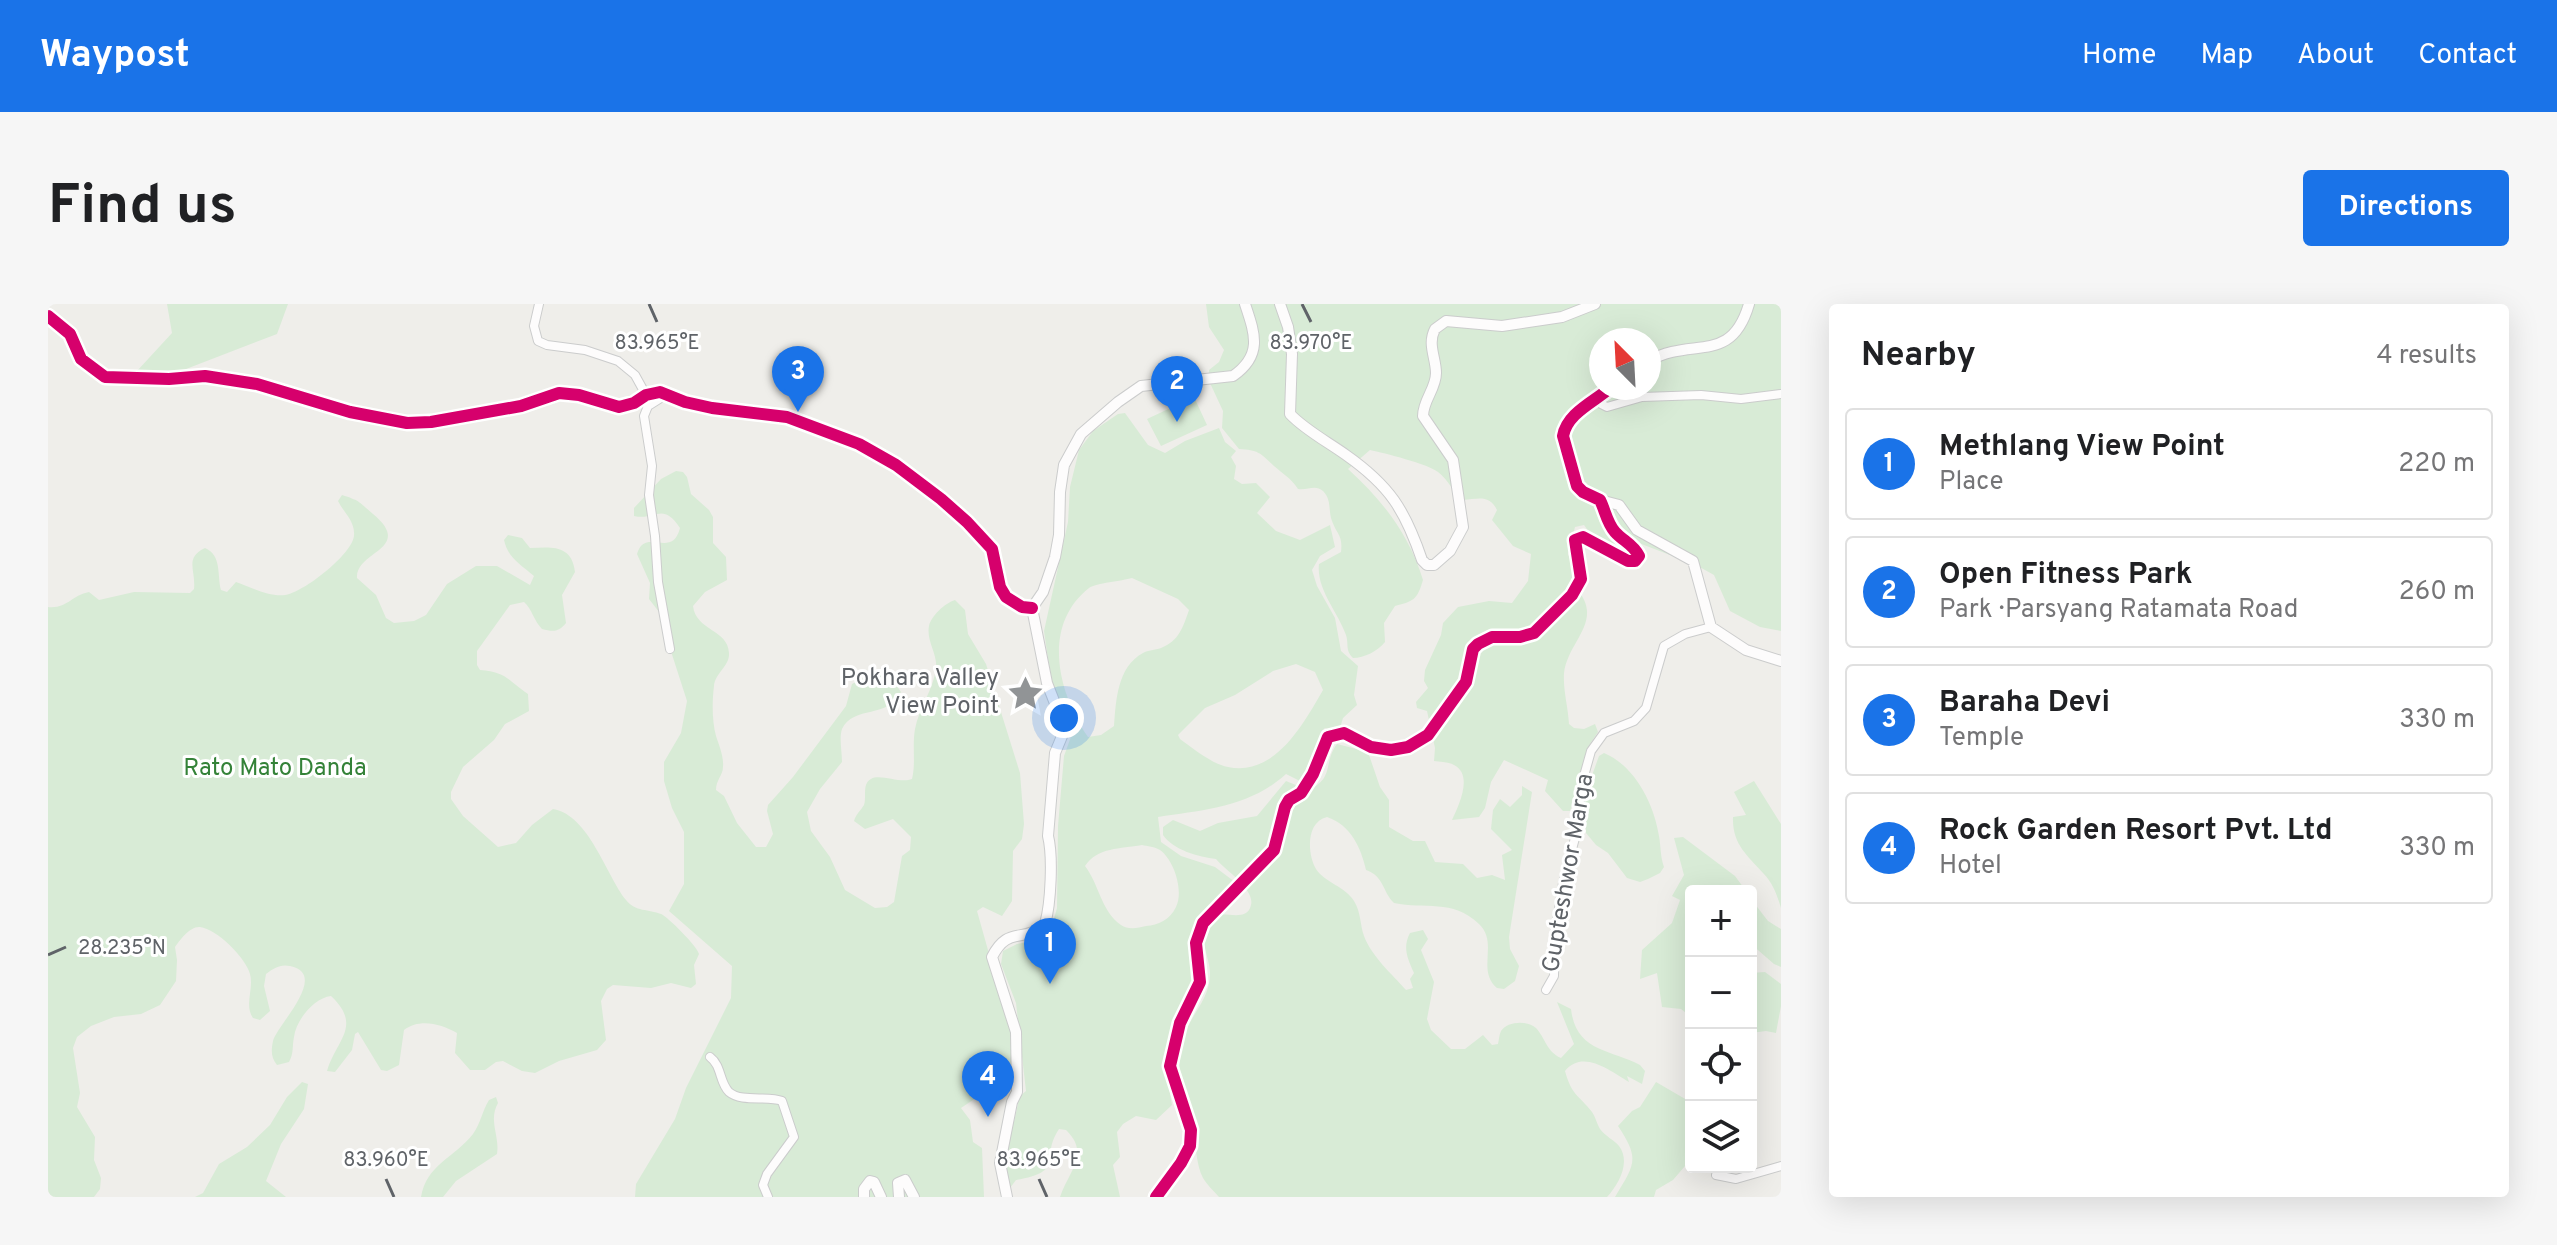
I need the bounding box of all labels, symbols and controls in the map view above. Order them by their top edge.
text: Waypost [40,32,190,81]
text: Home [2082,38,2156,74]
text: Map [2200,38,2253,74]
text: About [2297,38,2374,74]
text: Contact [2418,38,2517,74]
button: Directions [2303,170,2509,246]
text: Find us [48,173,237,243]
north arrow [1589,328,1661,400]
text: 83.965°E [614,331,700,357]
text: 83.970°E [1270,331,1352,357]
text: Nearby [1861,335,1976,378]
text: 4 results [2376,340,2477,373]
pin: 3 [772,346,824,412]
pin: 2 [1151,356,1203,422]
text: Methlang View Point [1939,429,2225,466]
text: 1 [1884,448,1894,481]
text: 220 m [2398,448,2475,481]
text: Place [1939,466,2003,499]
text: Open Fitness Park [1939,557,2192,594]
text: 2 [1881,576,1897,609]
text: 260 m [2399,576,2475,609]
text: Park · Parsyang Ratamata Road [1939,594,2298,627]
place label: Pokhara Valley View Point [841,664,999,722]
place icon: Pokhara Valley View Point [1006,674,1044,712]
text: Baraha Devi [1939,685,2110,722]
your location [1044,698,1084,738]
text: 3 [1881,704,1897,737]
text: 330 m [2399,704,2475,737]
text: Temple [1939,722,2024,755]
park label: Rato Mato Danda [183,754,367,784]
street label: Gupteshwor Marga [1537,771,1601,975]
text: Rock Garden Resort Pvt. Ltd [1939,813,2333,850]
text: 4 [1881,832,1897,865]
text: 330 m [2399,832,2475,865]
text: Hotel [1939,850,2002,883]
map controls [1685,885,1757,1173]
button: + [1685,885,1757,957]
pin: 1 [1024,918,1076,984]
text: 28.235°N [78,936,166,962]
button: − [1685,957,1757,1029]
button: locate [1685,1029,1757,1101]
pin: 4 [962,1051,1014,1117]
button: layers [1685,1101,1757,1173]
text: 83.960°E [343,1148,429,1174]
text: 83.965°E [996,1148,1082,1174]

